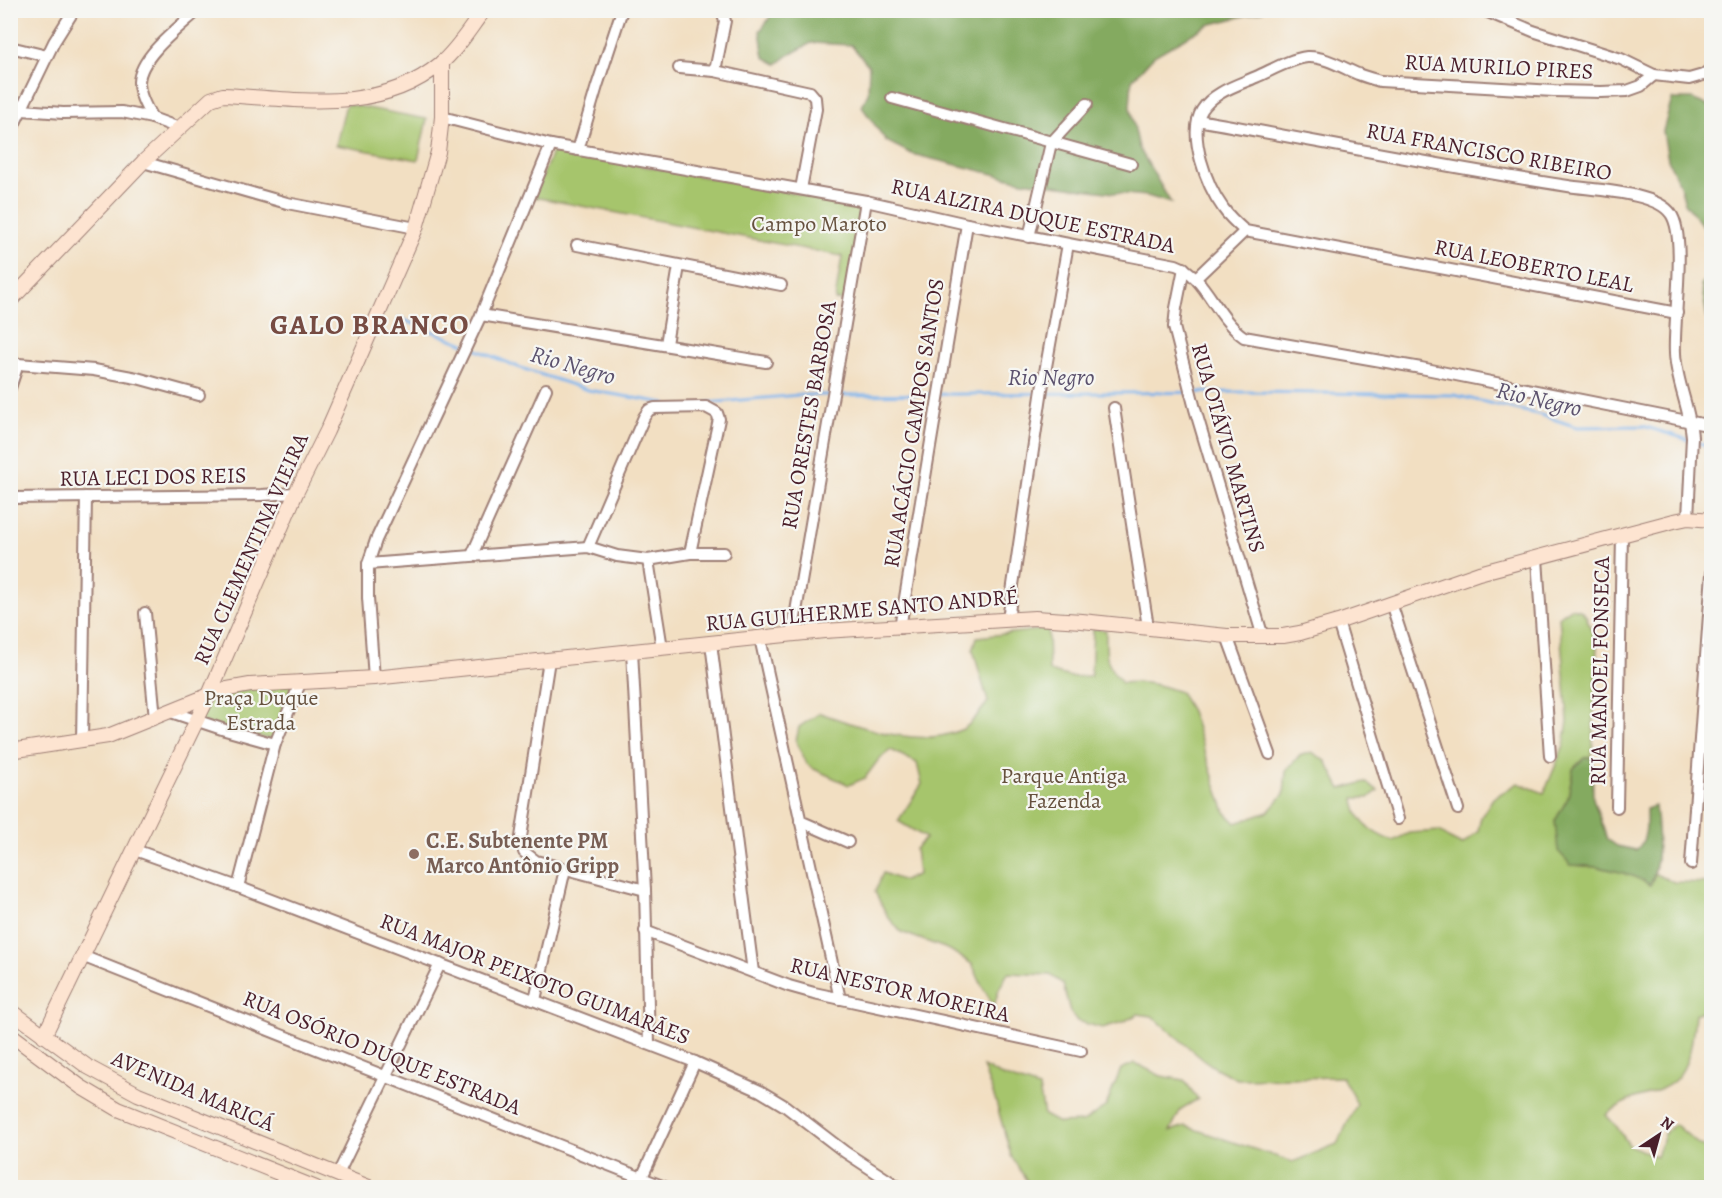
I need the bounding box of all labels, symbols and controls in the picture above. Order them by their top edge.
street label: RUA MURILO PIRES [1404,47,1594,87]
street label: RUA FRANCISCO RIBEIRO [1364,116,1614,188]
street label: RUA ALZIRA DUQUE ESTRADA [888,171,1179,261]
park label: Campo Maroto [751,209,887,239]
street label: RUA LEOBERTO LEAL [1432,232,1637,300]
street label: RUA ACÁCIO CAMPOS SANTOS [876,276,952,570]
street label: RUA ORESTES BARBOSA [774,297,844,532]
district label: GALO BRANCO [270,306,470,344]
water label: Rio Negro [527,338,619,392]
street label: RUA OTÁVIO MARTINS [1184,340,1272,556]
water label: Rio Negro [1008,361,1094,393]
water label: Rio Negro [1493,374,1585,424]
street label: RUA CLEMENTINA VIEIRA [186,427,316,670]
street label: RUA LECI DOS REIS [59,460,247,494]
street label: RUA MANOEL FONSECA [1583,555,1617,786]
street label: RUA GUILHERME SANTO ANDRÉ [704,581,1020,639]
park label: Praça Duque Estrada [204,683,318,738]
park label: Parque Antiga Fazenda [1001,761,1128,816]
place label: C.E. Subtenente PM Marco Antônio Gripp [426,826,619,881]
marker: C.E. Subtenente PM Marco Antônio Gripp [407,847,421,861]
street label: RUA MAJOR PEIXOTO GUIMARÃES [376,906,694,1052]
street label: RUA NESTOR MOREIRA [787,950,1014,1030]
street label: RUA OSÓRIO DUQUE ESTRADA [239,983,526,1123]
street label: AVENIDA MARICÁ [106,1043,280,1139]
north arrow [1629,1105,1689,1165]
text: N [1656,1111,1679,1136]

